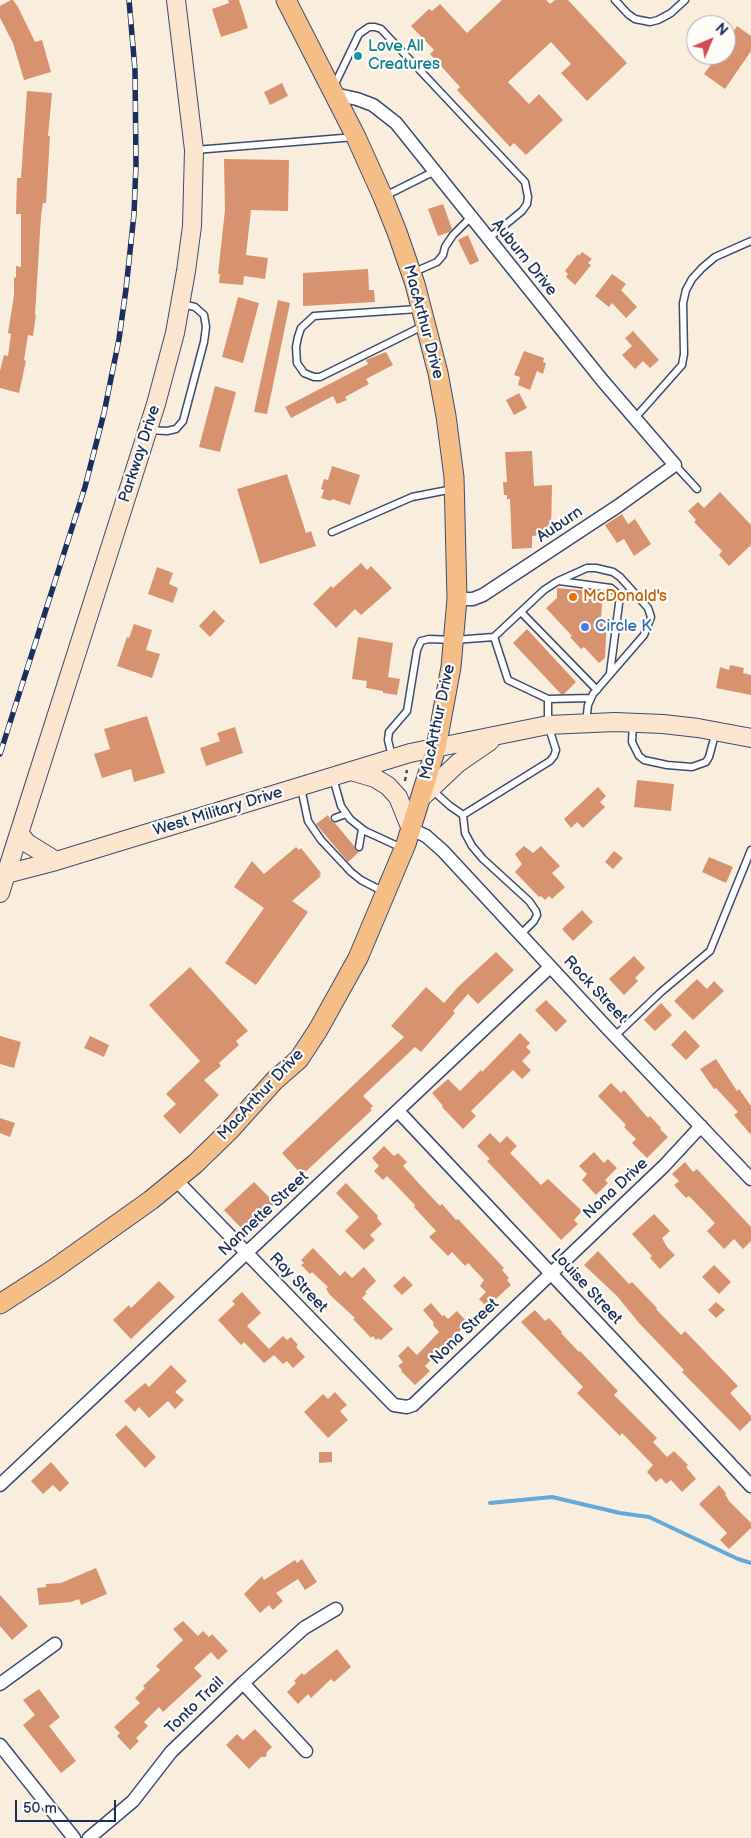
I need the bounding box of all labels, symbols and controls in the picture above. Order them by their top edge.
north arrow [686,15,736,65]
text: N [712,20,731,39]
place label: Love All Creatures [368,37,440,75]
marker: Love All Creatures [352,50,364,62]
street label: Auburn Drive [487,216,561,300]
street label: MacArthur Drive [399,263,447,381]
street label: Parkway Drive [115,403,165,505]
street label: Auburn [533,503,587,547]
place label: McDonald's [583,587,667,607]
marker: McDonald's [567,591,579,603]
place label: Circle K [595,617,652,637]
marker: Circle K [579,621,591,633]
street label: MacArthur Drive [416,663,460,781]
street label: West Military Drive [151,783,285,841]
street label: Rock Street [559,952,631,1028]
street label: MacArthur Drive [214,1046,308,1144]
street label: Nona Drive [580,1154,652,1224]
street label: Nannette Street [215,1168,313,1260]
street label: Louise Street [546,1245,626,1329]
street label: Ray Street [265,1249,331,1317]
street label: Nona Street [427,1295,503,1369]
street label: Tonto Trail [162,1673,228,1739]
scale bar [18,1790,119,1822]
text: 50 m [23,1799,57,1818]

